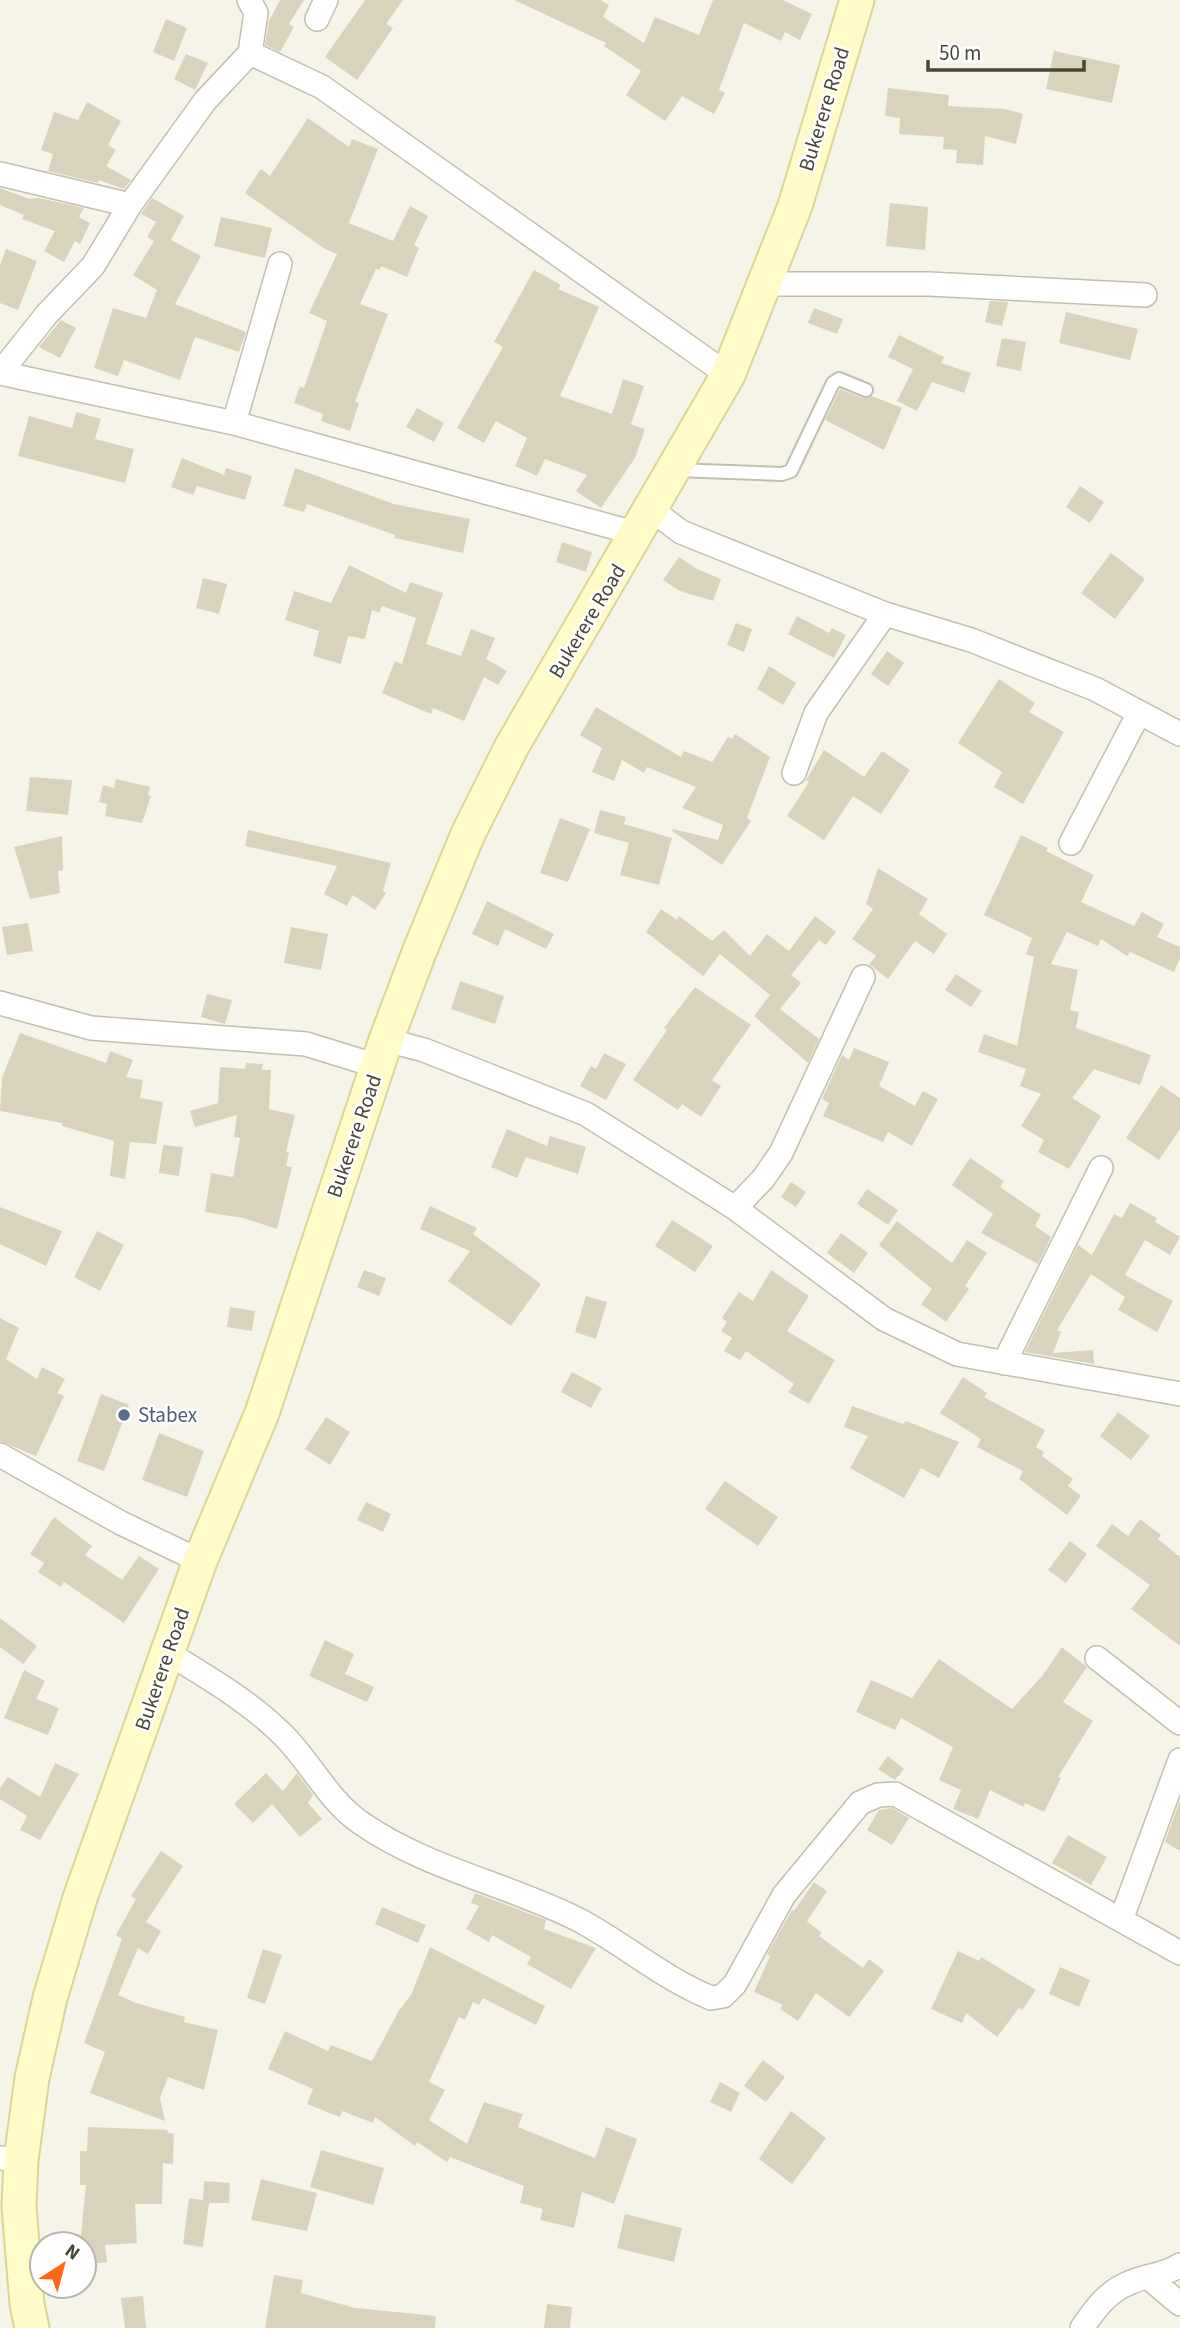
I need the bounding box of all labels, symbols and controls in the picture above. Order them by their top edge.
scale bar [928,28,1084,72]
text: 50 m [939,38,981,68]
street label: Bukerere Road [791,43,857,175]
street label: Bukerere Road [541,558,633,684]
street label: Bukerere Road [319,1070,389,1202]
place label: Stabex [138,1400,198,1430]
marker: Stabex [116,1407,132,1423]
street label: Bukerere Road [127,1603,197,1735]
north arrow [28,2230,98,2300]
text: N [59,2238,85,2267]

